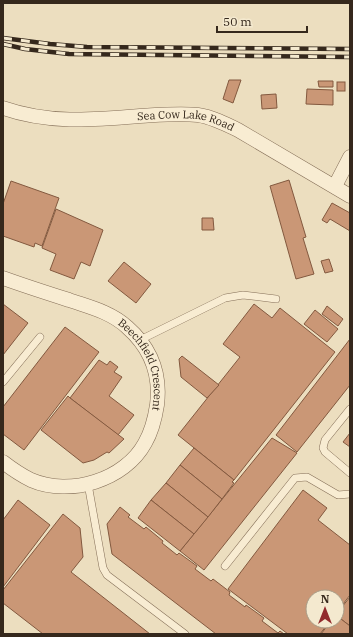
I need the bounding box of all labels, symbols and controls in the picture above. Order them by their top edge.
scale bar [217,8,307,34]
text: 50 m [223,14,252,29]
street label: Sea Cow Lake Road [137,107,237,134]
street label: Beechfield Crescent [115,315,165,412]
north arrow [305,589,345,629]
text: N [321,592,330,606]

